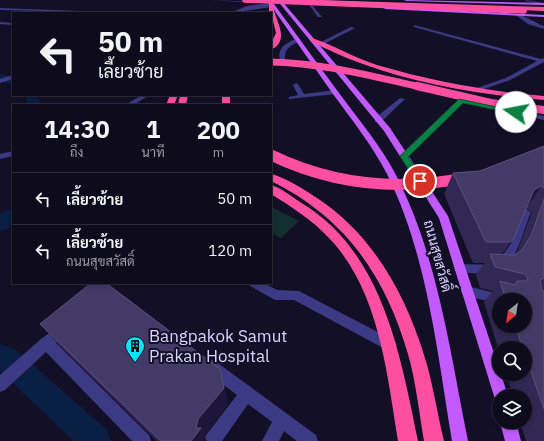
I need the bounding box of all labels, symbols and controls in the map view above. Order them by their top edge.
text: 50 m [98,23,163,60]
icon: left [32,28,84,80]
text: เลี้ยวซ้าย [98,60,164,83]
position arrow [495,91,537,133]
text: 14:30 [44,113,110,145]
text: 1 [146,113,160,145]
text: 200 [197,114,240,146]
text: ถึง [70,144,84,161]
text: นาที [142,144,165,161]
text: m [213,144,224,161]
pin [403,164,437,198]
icon: arrive [409,170,431,192]
icon: left [32,188,54,210]
text: 50 m [217,189,252,208]
text: เลี้ยวซ้าย [66,190,123,209]
street label: ถนนสุขสวัสดิ์ [419,217,460,294]
text: เลี้ยวซ้าย [66,233,123,252]
icon: left [32,240,54,262]
text: 120 m [208,241,252,260]
text: ถนนสุขสวัสดิ์ [66,253,135,270]
north arrow [492,293,532,333]
map controls [492,293,532,429]
place label: Bangpakok Samut Prakan Hospital [149,325,287,367]
building icon: Bangpakok Samut Prakan Hospital [124,335,146,363]
button: search [492,341,532,381]
button: layers [492,389,532,429]

